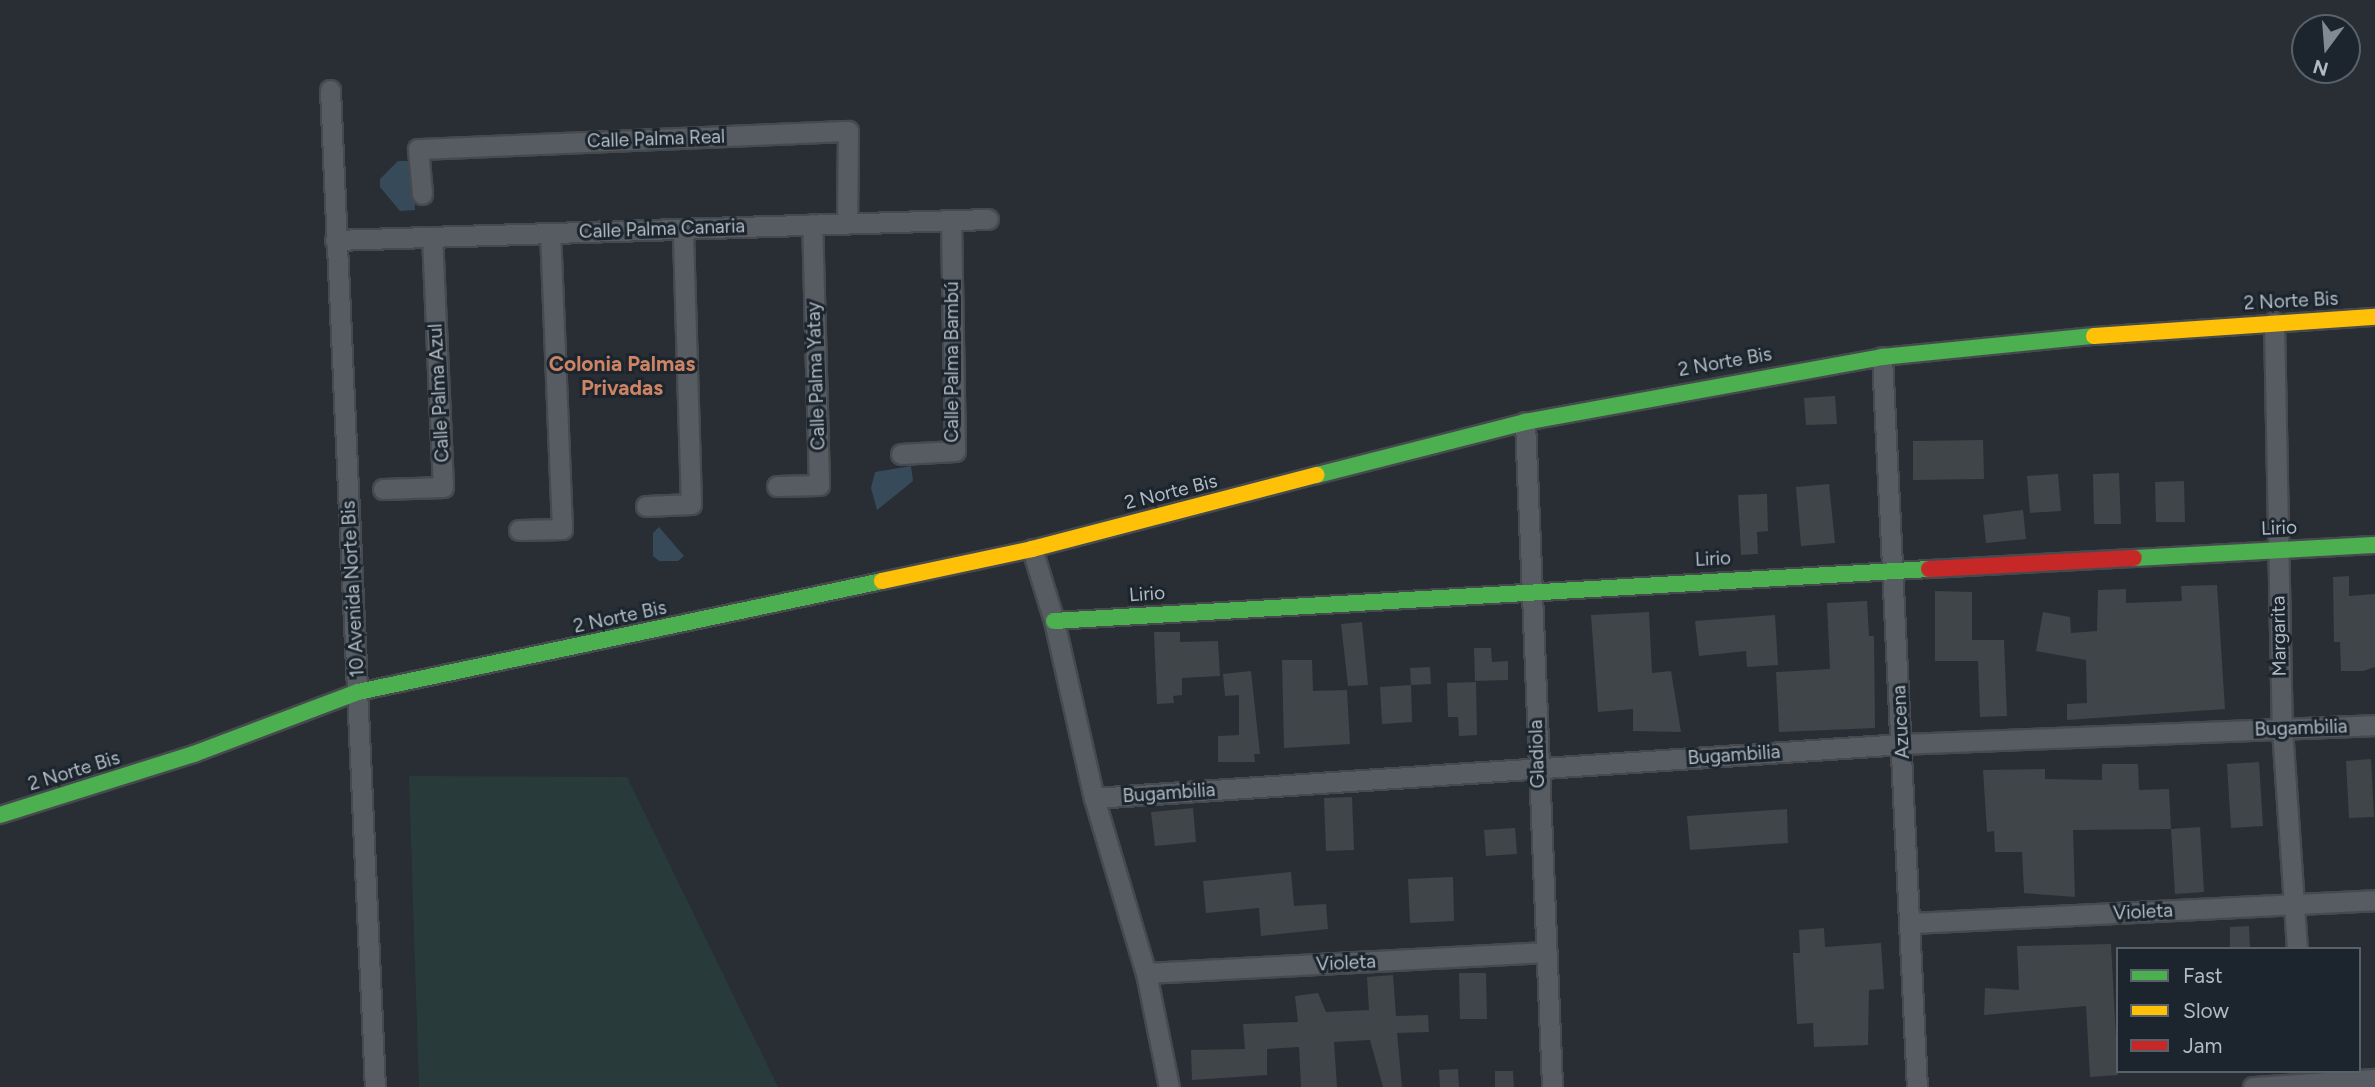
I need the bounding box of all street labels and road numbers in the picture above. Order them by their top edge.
street label: Calle Palma Real [587,125,725,153]
street label: Calle Palma Canaria [579,215,745,243]
street label: Calle Palma Bambú [941,281,963,443]
street label: 2 Norte Bis [2243,287,2339,315]
street label: Calle Palma Yatay [802,301,830,451]
street label: Calle Palma Azul [424,323,454,463]
street label: 2 Norte Bis [1676,343,1774,381]
street label: 2 Norte Bis [1122,470,1220,514]
street label: 10 Avenida Norte Bis [337,500,369,678]
street label: Lirio [2261,516,2297,540]
street label: Lirio [1694,547,1732,571]
street label: Lirio [1128,581,1166,607]
street label: Margarita [2267,595,2291,677]
street label: 2 Norte Bis [571,596,669,638]
street label: Azucena [1888,685,1914,759]
street label: Bugambilia [2254,715,2348,741]
street label: Gladiola [1524,719,1550,789]
street label: Bugambilia [1687,740,1781,770]
street label: 2 Norte Bis [25,746,123,796]
street label: Bugambilia [1122,778,1216,808]
street label: Violeta [2112,899,2174,925]
street label: Violeta [1315,950,1377,976]

